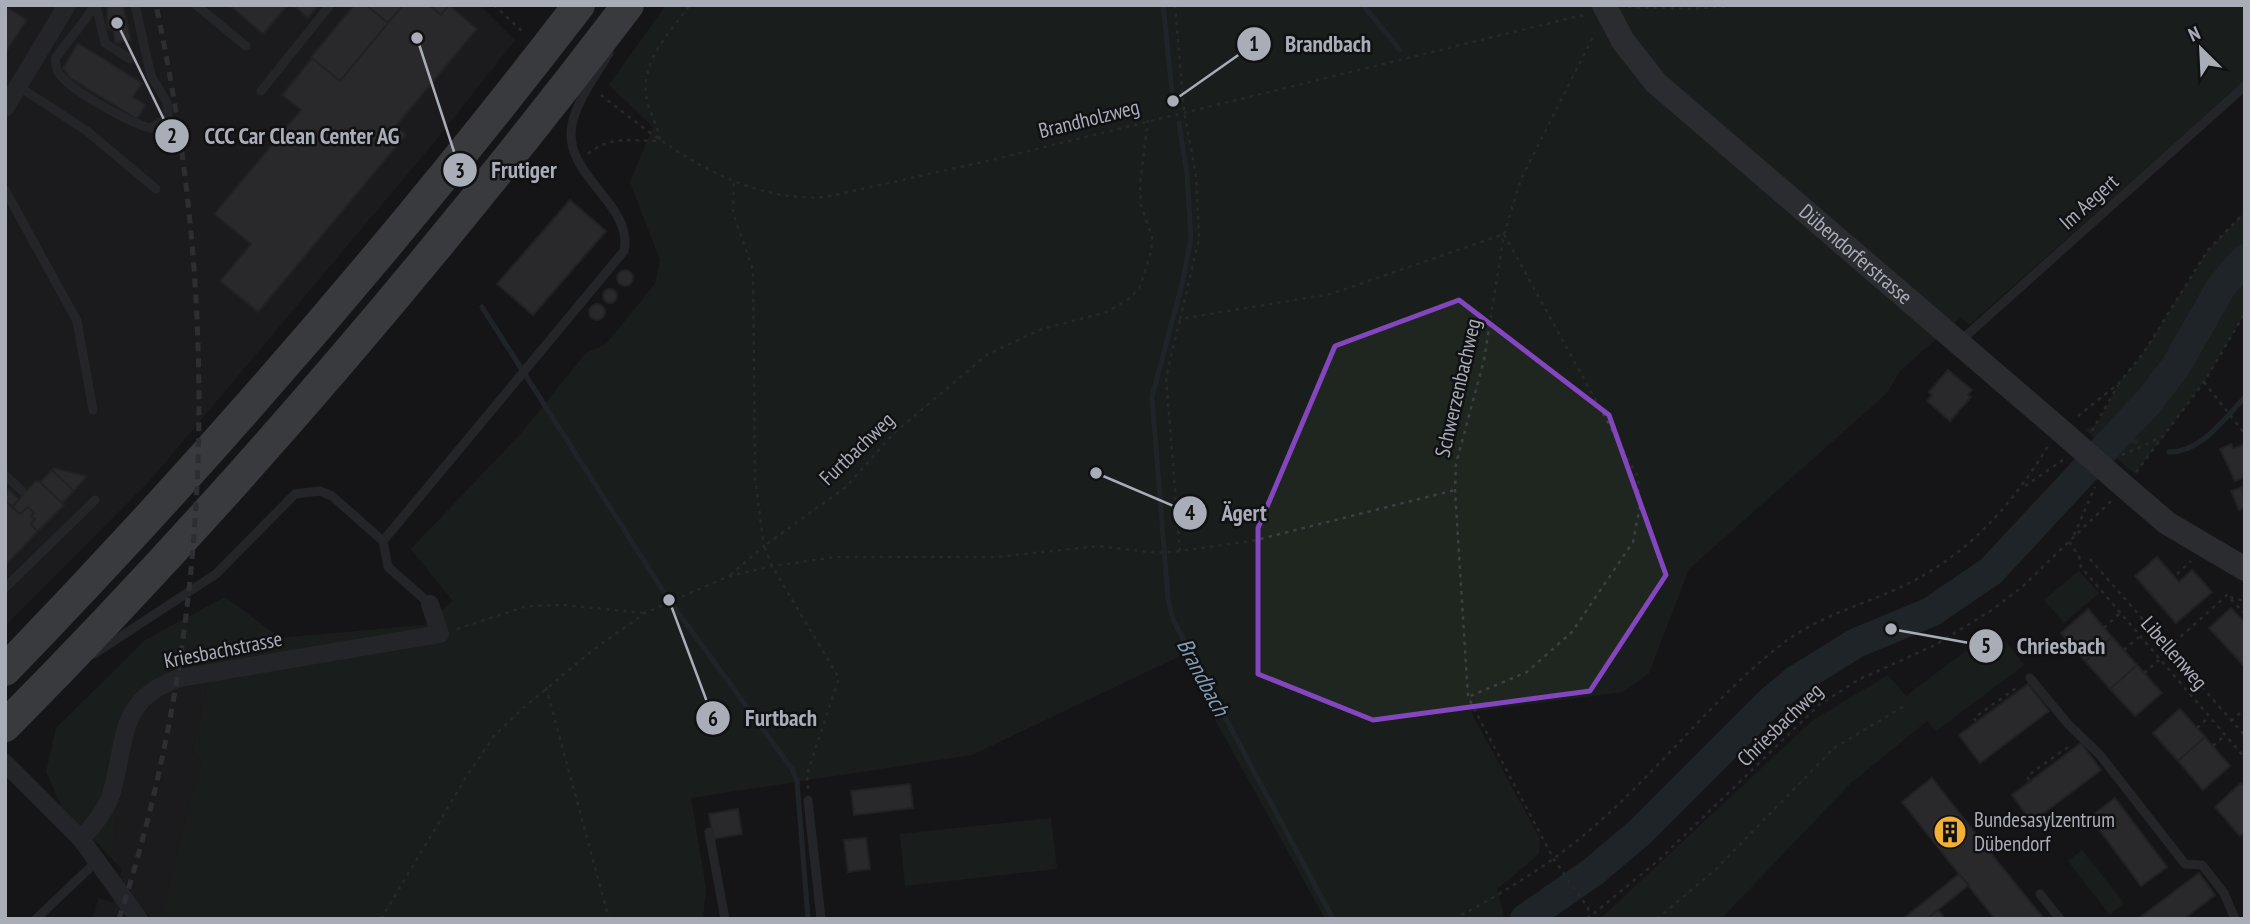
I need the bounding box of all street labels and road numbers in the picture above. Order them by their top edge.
street label: Brandholzweg [1036,93,1142,144]
street label: Im Aegert [2053,168,2124,235]
street label: Dübendorferstrasse [1794,198,1918,310]
street label: Schwerzenbachweg [1428,316,1487,460]
street label: Furtbachweg [814,406,900,491]
street label: Libellenweg [2135,610,2214,695]
street label: Kriesbachstrasse [161,625,284,674]
street label: Chriesbachweg [1731,677,1828,772]

